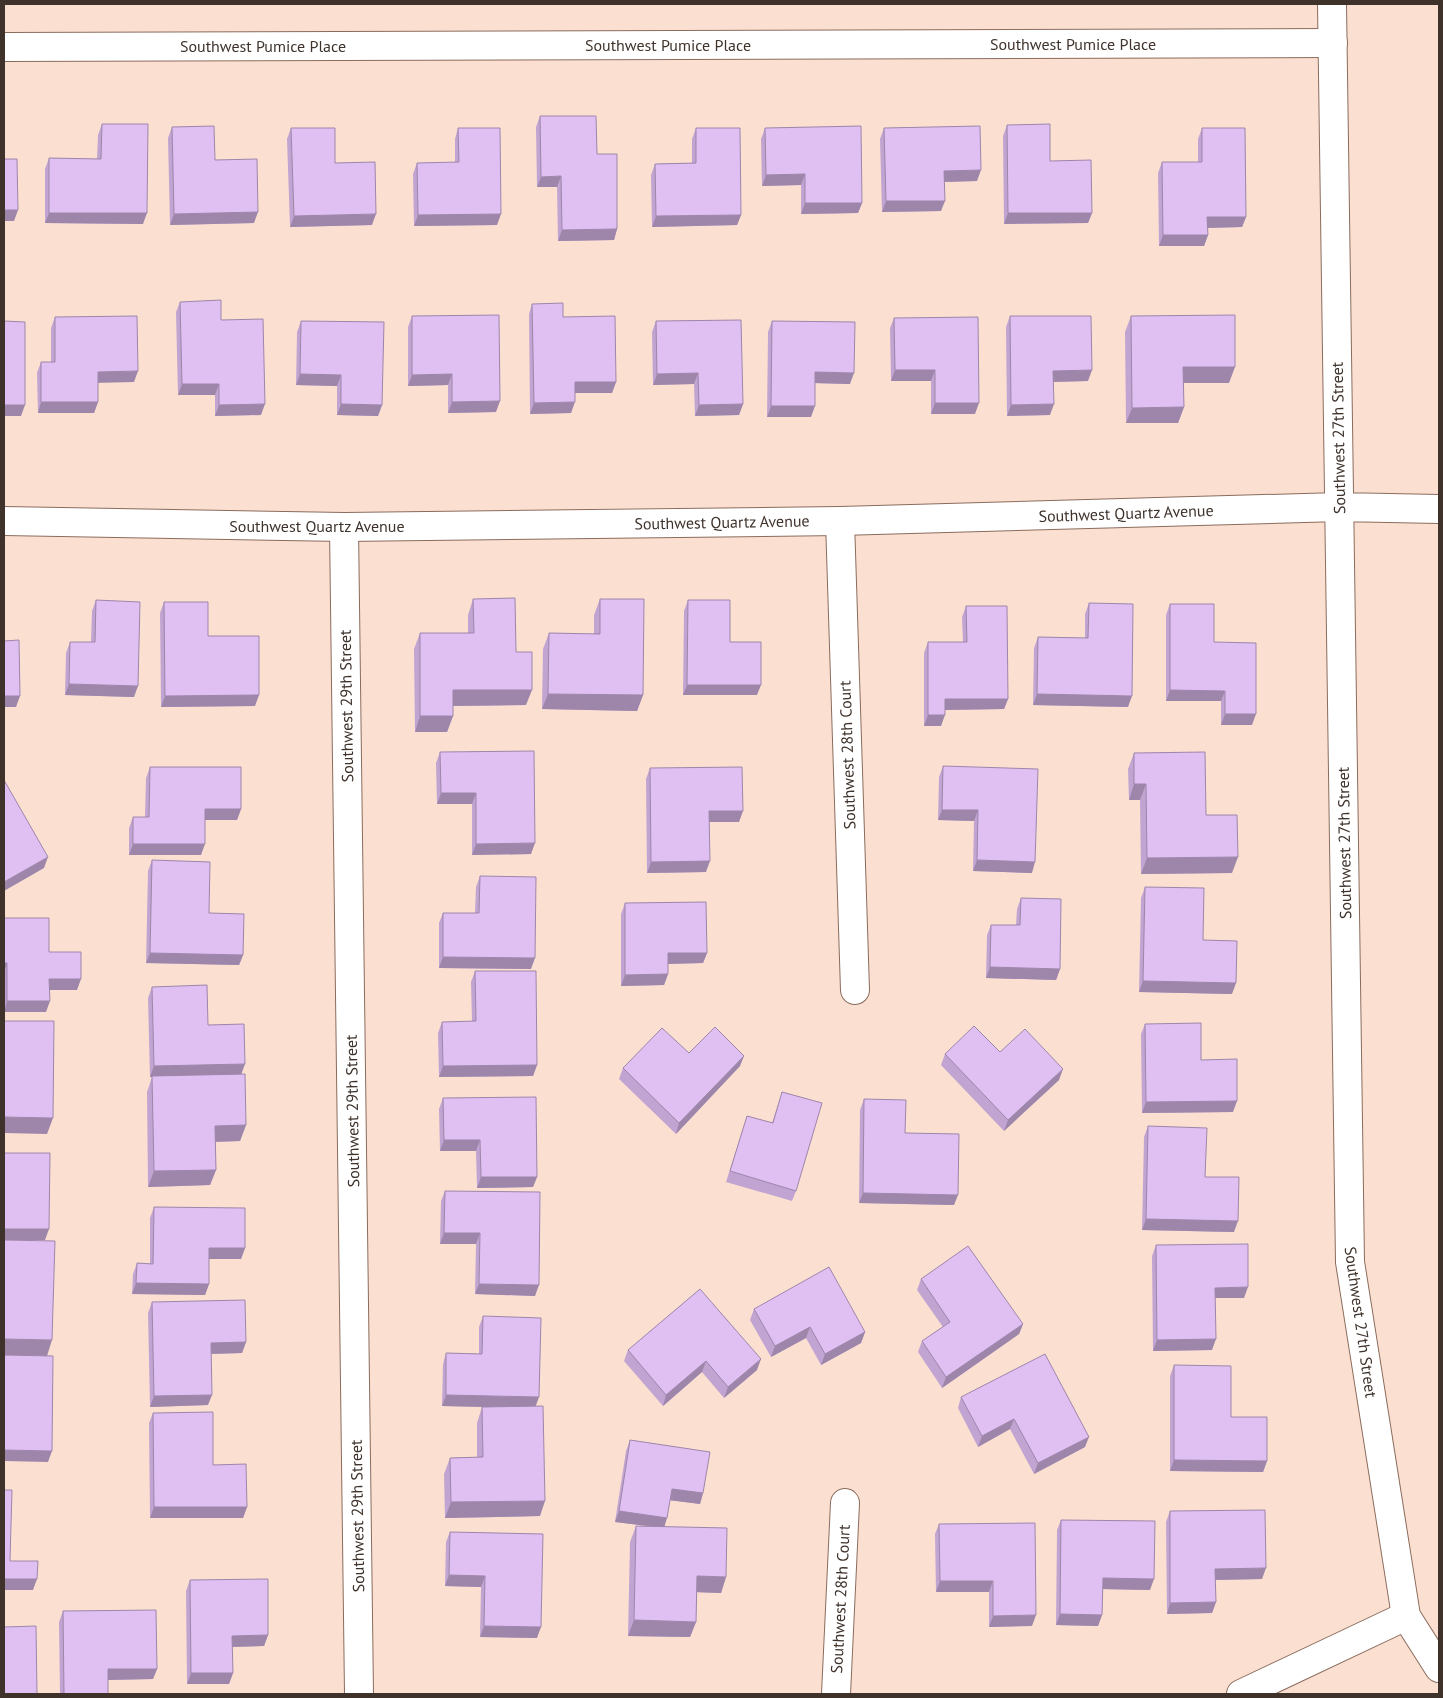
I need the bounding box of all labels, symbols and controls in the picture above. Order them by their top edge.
street label: Southwest Pumice Place [990,34,1156,54]
street label: Southwest Pumice Place [585,35,751,55]
street label: Southwest Pumice Place [180,36,346,56]
street label: Southwest 27th Street [1327,361,1349,514]
street label: Southwest Quartz Avenue [1038,500,1214,526]
street label: Southwest Quartz Avenue [634,510,810,534]
street label: Southwest Quartz Avenue [229,516,405,536]
street label: Southwest 29th Street [335,629,357,783]
street label: Southwest 28th Court [834,680,860,830]
street label: Southwest 27th Street [1333,766,1355,919]
street label: Southwest 29th Street [341,1034,363,1188]
street label: Southwest 27th Street [1340,1245,1382,1399]
street label: Southwest 29th Street [346,1439,368,1593]
street label: Southwest 28th Court [826,1523,854,1674]

